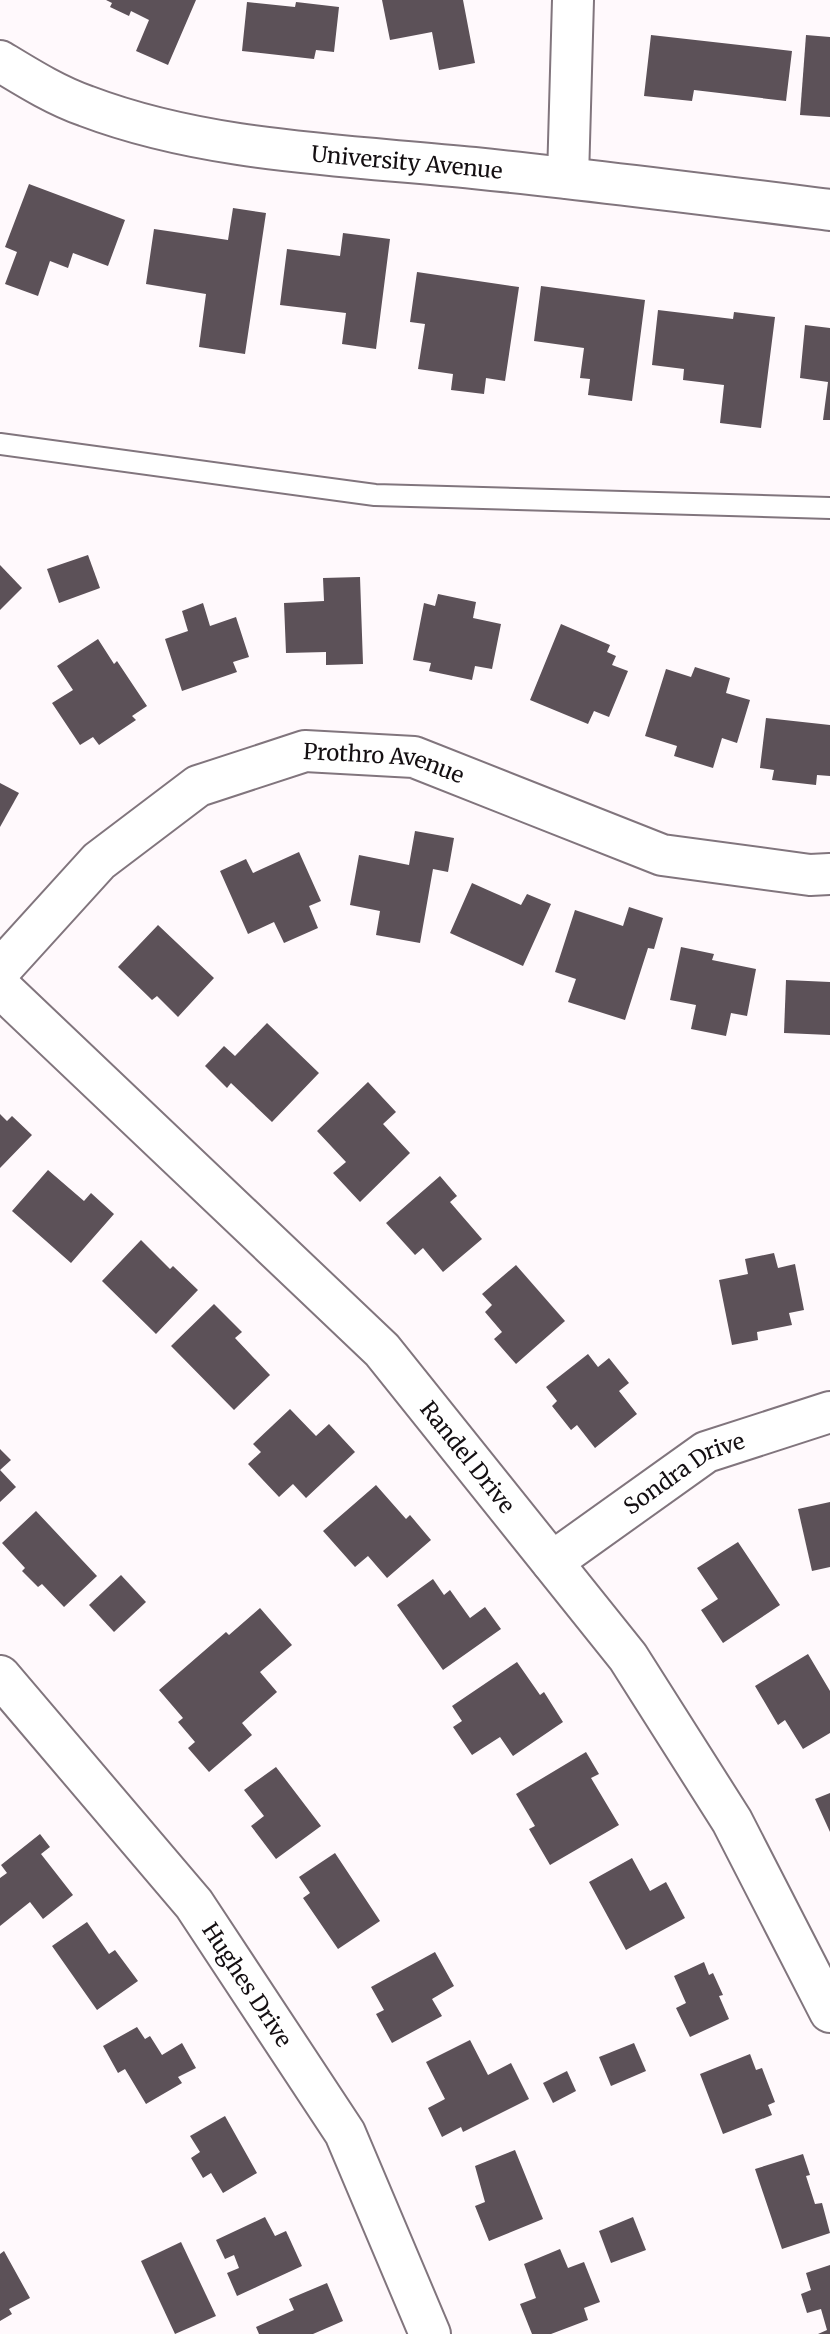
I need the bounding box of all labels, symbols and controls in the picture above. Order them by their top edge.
street label: University Avenue [310,139,504,185]
street label: Prothro Avenue [302,737,468,789]
street label: Randel Drive [414,1395,521,1519]
street label: Sondra Drive [618,1426,748,1520]
street label: Hughes Drive [196,1917,298,2052]

